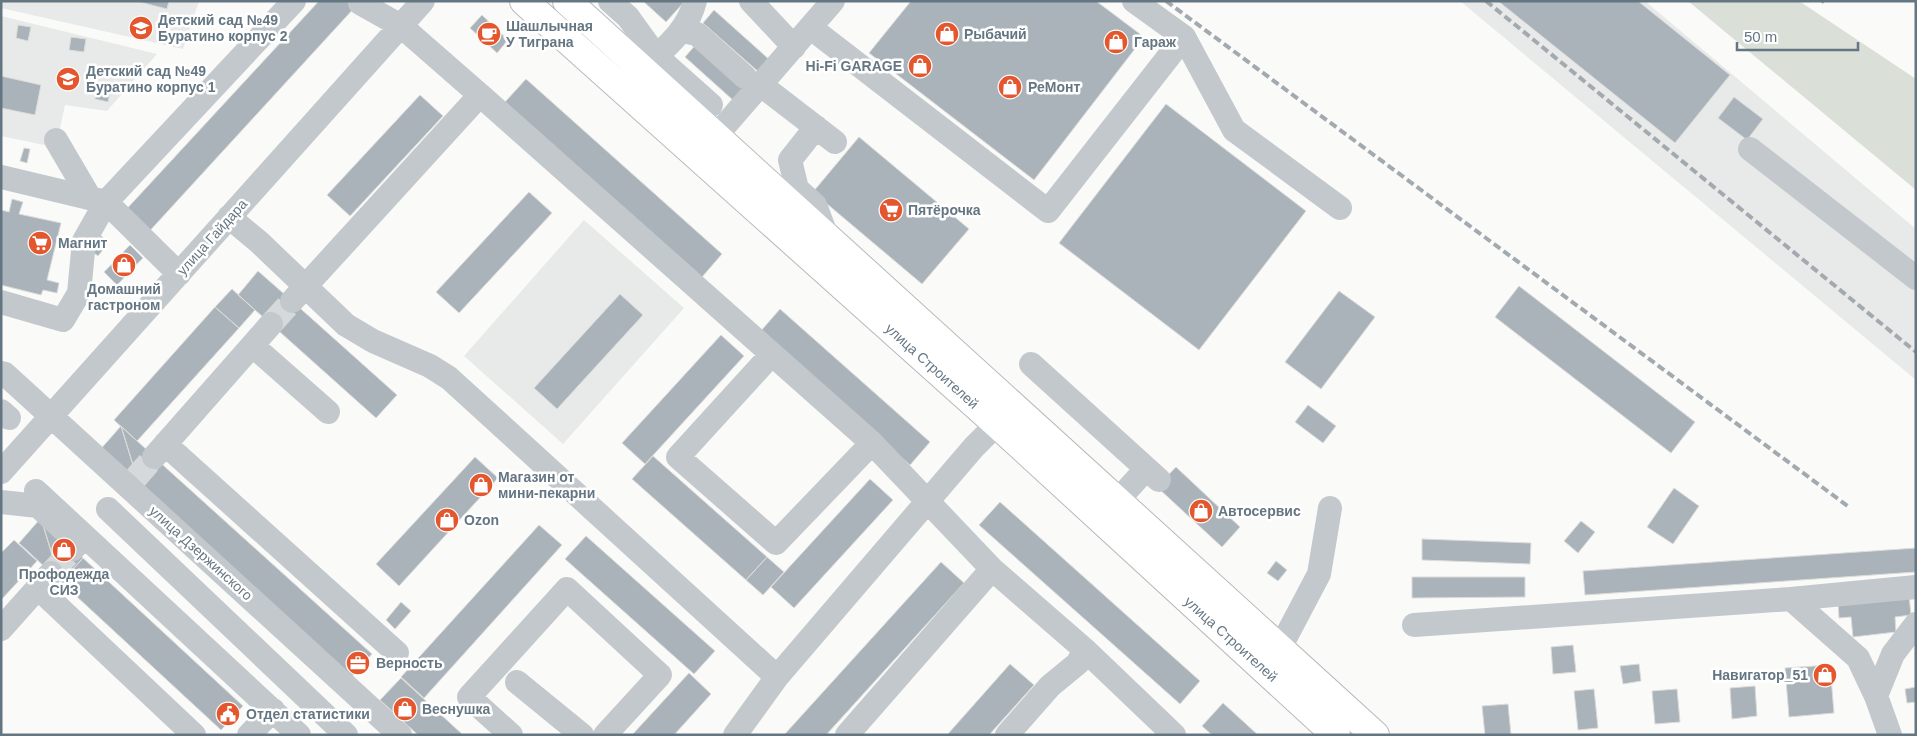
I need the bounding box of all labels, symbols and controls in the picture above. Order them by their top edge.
place label: Детский сад №49 Буратино корпус 2 [158,12,288,44]
school or university icon: Детский сад №49 Буратино корпус 2 [128,15,154,41]
place label: Шашлычная У Тиграна [506,18,593,50]
scale bar [1737,20,1858,52]
cafe icon: Шашлычная У Тиграна [476,21,502,47]
shop icon: Рыбачий [934,21,960,47]
place label: Рыбачий [964,26,1027,42]
text: 50 m [1744,28,1777,45]
shop icon: Гараж [1103,29,1129,55]
place label: Гараж [1134,34,1177,50]
shop icon: Hi-Fi GARAGE [907,53,933,79]
place label: Hi-Fi GARAGE [806,58,902,74]
place label: Детский сад №49 Буратино корпус 1 [86,63,216,95]
school or university icon: Детский сад №49 Буратино корпус 1 [55,66,81,92]
shop icon: РеМонт [997,74,1023,100]
place label: РеМонт [1028,79,1080,95]
street label: улица Гайдара [174,196,250,278]
supermarket icon: Пятёрочка [878,197,904,223]
place label: Пятёрочка [908,202,981,218]
supermarket icon: Магнит [27,230,53,256]
place label: Магнит [58,235,108,251]
shop icon: Домашний гастроном [111,252,137,278]
place label: Домашний гастроном [87,281,161,313]
street label: улица Строителей [882,320,982,412]
place label: Магазин от мини-пекарни [498,469,595,501]
shop icon: Магазин от мини-пекарни [468,472,494,498]
shop icon: Автосервис [1188,498,1214,524]
street label: улица Дзержинского [146,503,256,603]
place label: Автосервис [1218,503,1301,519]
shop icon: Ozon [434,507,460,533]
place label: Ozon [464,512,499,528]
shop icon: Профодежда СИЗ [51,537,77,563]
place label: Профодежда СИЗ [19,566,110,598]
street label: улица Строителей [1181,593,1281,685]
office icon: Верность [345,650,371,676]
place label: Верность [376,655,443,671]
shop icon: Навигатор_51 [1812,662,1838,688]
place label: Навигатор_51 [1712,667,1808,683]
shop icon: Веснушка [392,696,418,722]
public building icon: Отдел статистики [215,701,241,727]
place label: Веснушка [422,701,490,717]
place label: Отдел статистики [246,706,370,722]

